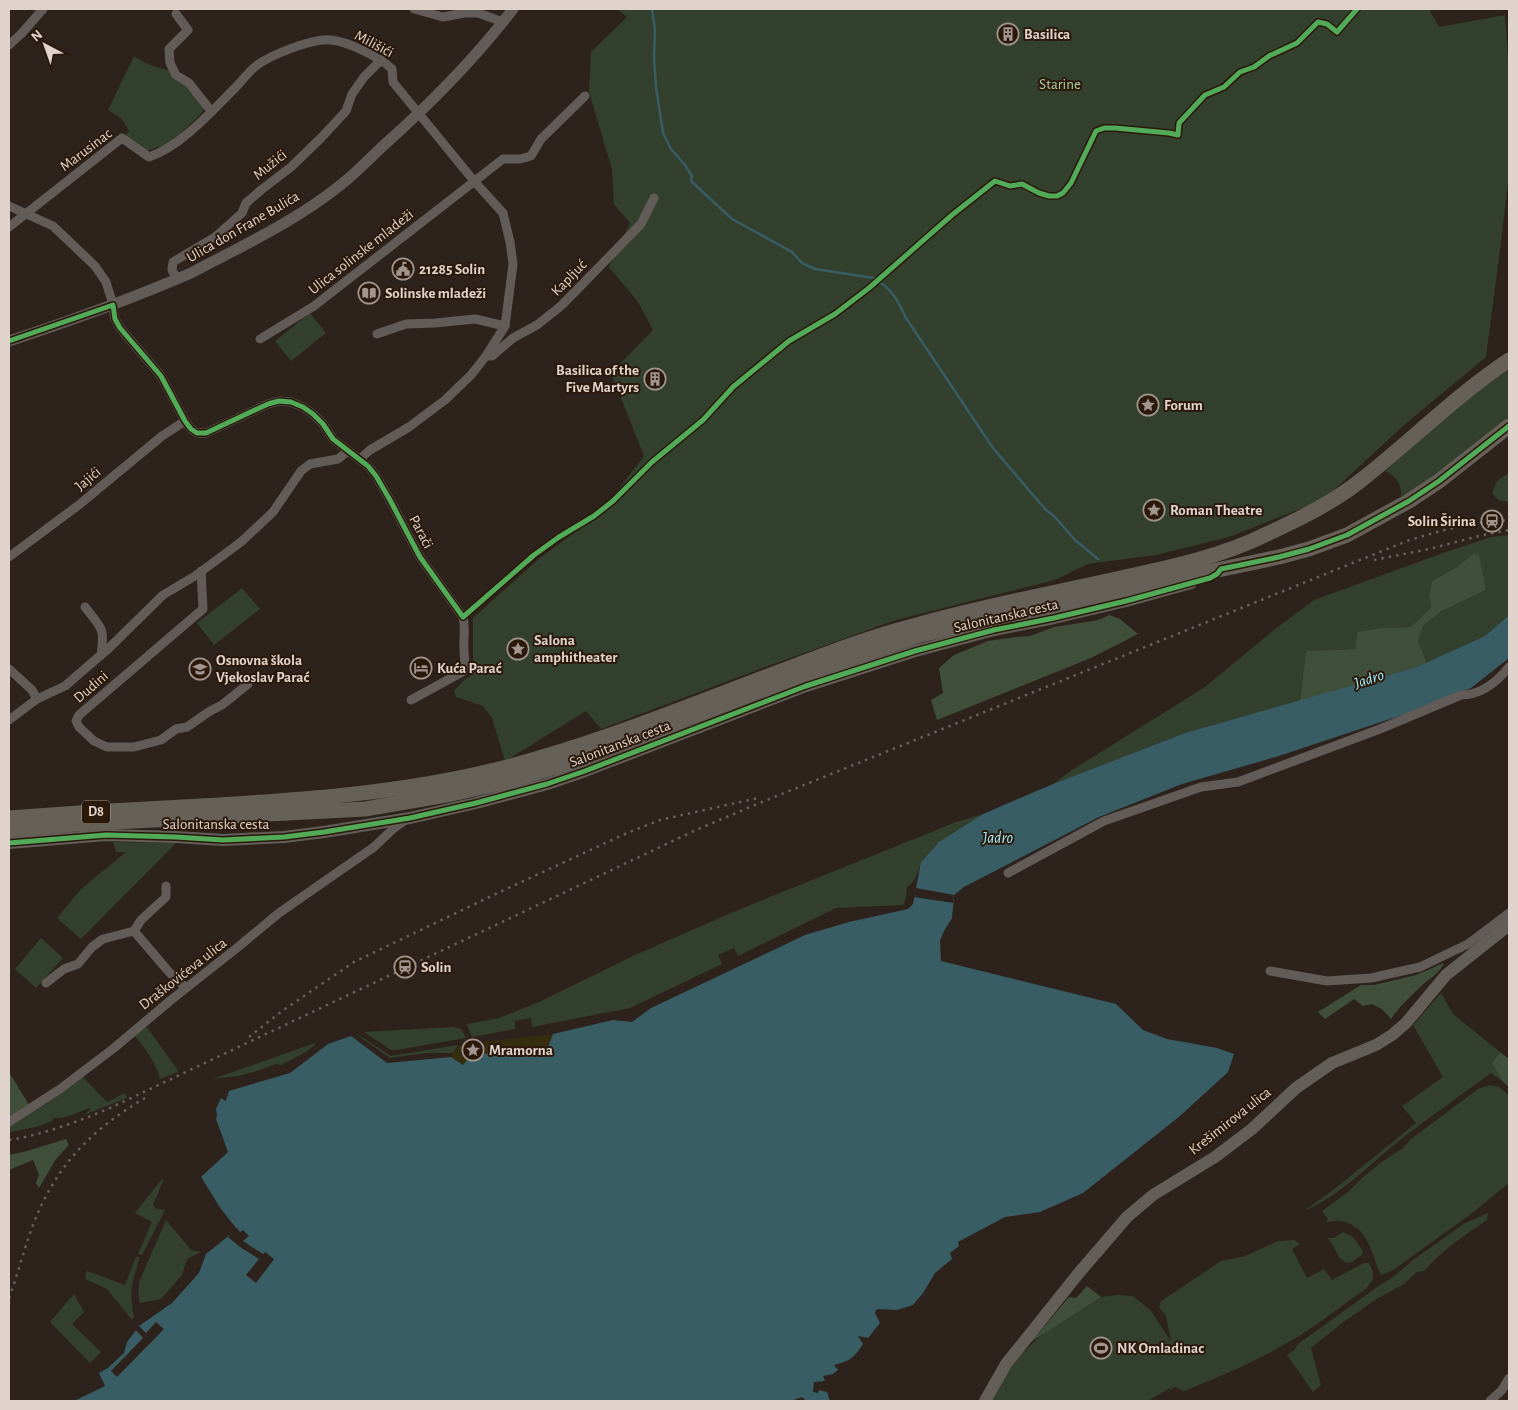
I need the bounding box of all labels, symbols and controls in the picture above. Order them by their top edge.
north arrow [20,20,70,70]
building icon: Basilica [996,22,1020,46]
text: N [29,27,45,44]
place label: Basilica [1024,27,1070,42]
street label: Milišići [352,28,396,60]
park label: Starine [1039,77,1081,92]
street label: Marusinac [57,126,115,174]
street label: Mužići [250,147,290,183]
street label: Ulica don Frane Bulića [184,189,302,265]
street label: Ulica solinske mladeži [306,207,416,297]
public building icon: 21285 Solin [391,257,415,281]
street label: Kapljuć [548,257,590,299]
place label: 21285 Solin [419,262,485,277]
library icon: Solinske mladeži [357,281,381,305]
place label: Solinske mladeži [385,286,486,301]
place label: Basilica of the Five Martyrs [556,363,639,395]
building icon: Basilica of the Five Martyrs [643,367,667,391]
place icon: Forum [1136,393,1160,417]
place label: Forum [1164,398,1203,413]
street label: Jajići [72,464,104,494]
place icon: Roman Theatre [1142,498,1166,522]
place label: Roman Theatre [1170,503,1262,518]
station icon: Solin Širina [1480,509,1504,533]
street label: Parači [406,513,436,551]
place label: Solin Širina [1408,513,1476,529]
street label: Salonitanska cesta [952,597,1060,635]
place label: Salona amphitheater [534,633,618,665]
place icon: Salona amphitheater [506,637,530,661]
place label: Osnovna škola Vjekoslav Parać [216,653,309,685]
hotel icon: Kuća Parać [409,656,433,680]
school or university icon: Osnovna škola Vjekoslav Parać [188,657,212,681]
place label: Kuća Parać [437,661,502,676]
water label: Jadro [1351,667,1386,692]
street label: Dudini [71,668,111,706]
street label: Salonitanska cesta [567,718,673,770]
road number: D8 [82,800,110,824]
street label: Salonitanska cesta [163,817,269,832]
water label: Jadro [982,830,1014,846]
street label: Draškovićeva ulica [136,935,230,1013]
station icon: Solin [393,955,417,979]
place label: Solin [421,960,452,975]
place icon: Mramorna [461,1038,485,1062]
place label: Mramorna [489,1043,553,1058]
street label: Krešimirova ulica [1186,1084,1274,1158]
sports icon: NK Omladinac [1089,1336,1113,1360]
place label: NK Omladinac [1117,1341,1204,1356]

